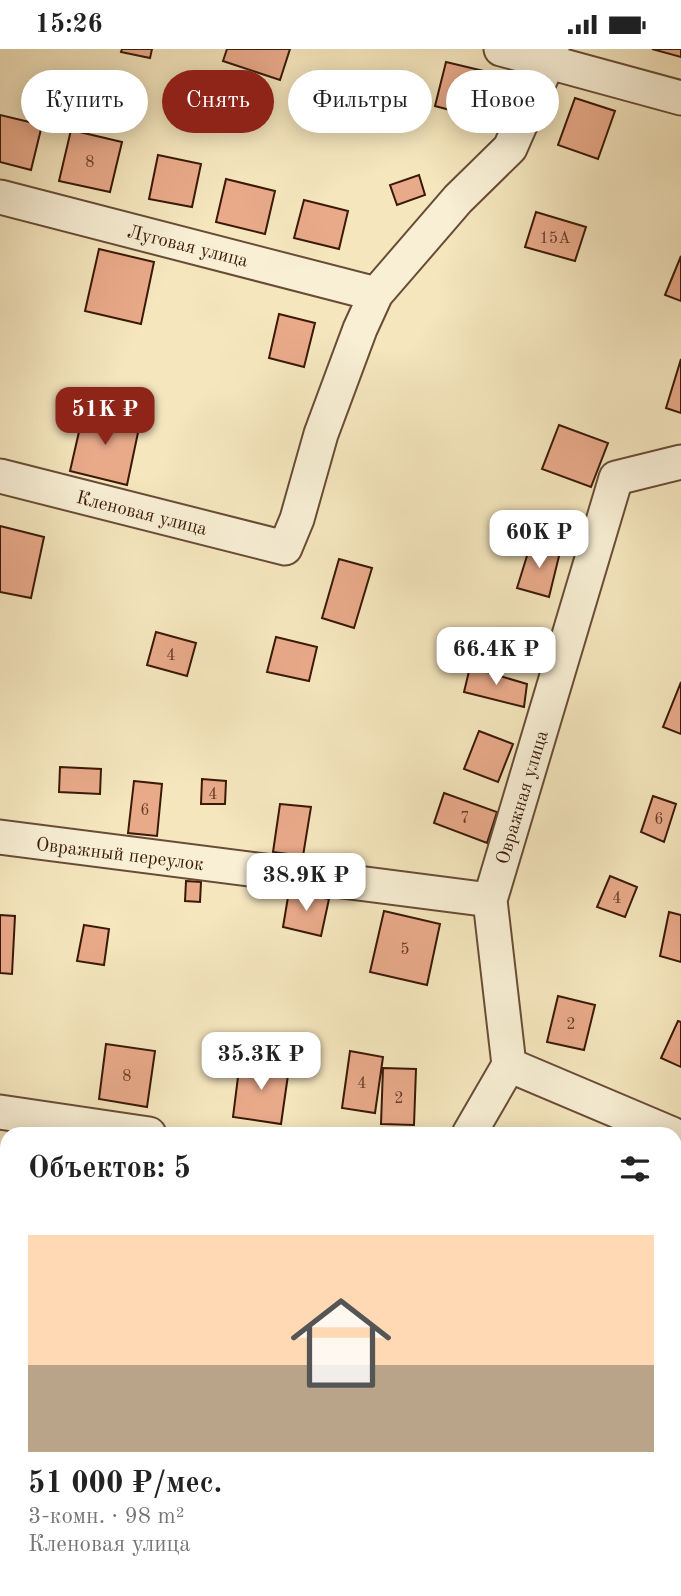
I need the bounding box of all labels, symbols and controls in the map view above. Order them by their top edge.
text: 15:26 [35,12,103,38]
chip: Купить [21,70,148,133]
chip: Снять [162,70,274,133]
chip: Фильтры [288,70,432,133]
chip: Новое [446,70,559,133]
house number: 8 [85,155,95,171]
street label: Луговая улица [125,223,250,272]
house number: 15А [540,231,570,247]
pin: 51K ₽ [56,387,154,447]
text: 51K ₽ [72,398,138,421]
street label: Кленовая улица [74,489,209,540]
pin: 60K ₽ [490,511,588,570]
text: 60K ₽ [506,521,572,544]
pin: 66.4K ₽ [431,627,561,687]
text: 66.4K ₽ [453,638,539,661]
house number: 4 [166,648,176,664]
street label: Овражная улица [494,728,553,867]
house number: 4 [208,787,218,803]
house number: 6 [140,803,150,819]
house number: 7 [460,811,470,827]
house number: 6 [654,812,664,828]
street label: Овражный переулок [35,836,205,875]
pin: 38.9K ₽ [241,853,371,913]
text: 38.9K ₽ [263,864,349,887]
house number: 4 [612,891,622,907]
house number: 5 [400,942,410,958]
house number: 2 [566,1017,576,1033]
pin: 35.3K ₽ [196,1033,326,1092]
text: 35.3K ₽ [218,1043,304,1066]
house number: 8 [122,1069,132,1085]
house number: 4 [357,1076,367,1092]
house number: 2 [394,1091,404,1107]
icon: filters [616,1150,654,1188]
text: Объектов: 5 [28,1154,191,1184]
icon: home [278,1280,404,1406]
text: 51 000 ₽/мес. [28,1469,222,1499]
text: 3-комн. · 98 m² [28,1505,185,1528]
text: Кленовая улица [28,1533,191,1556]

